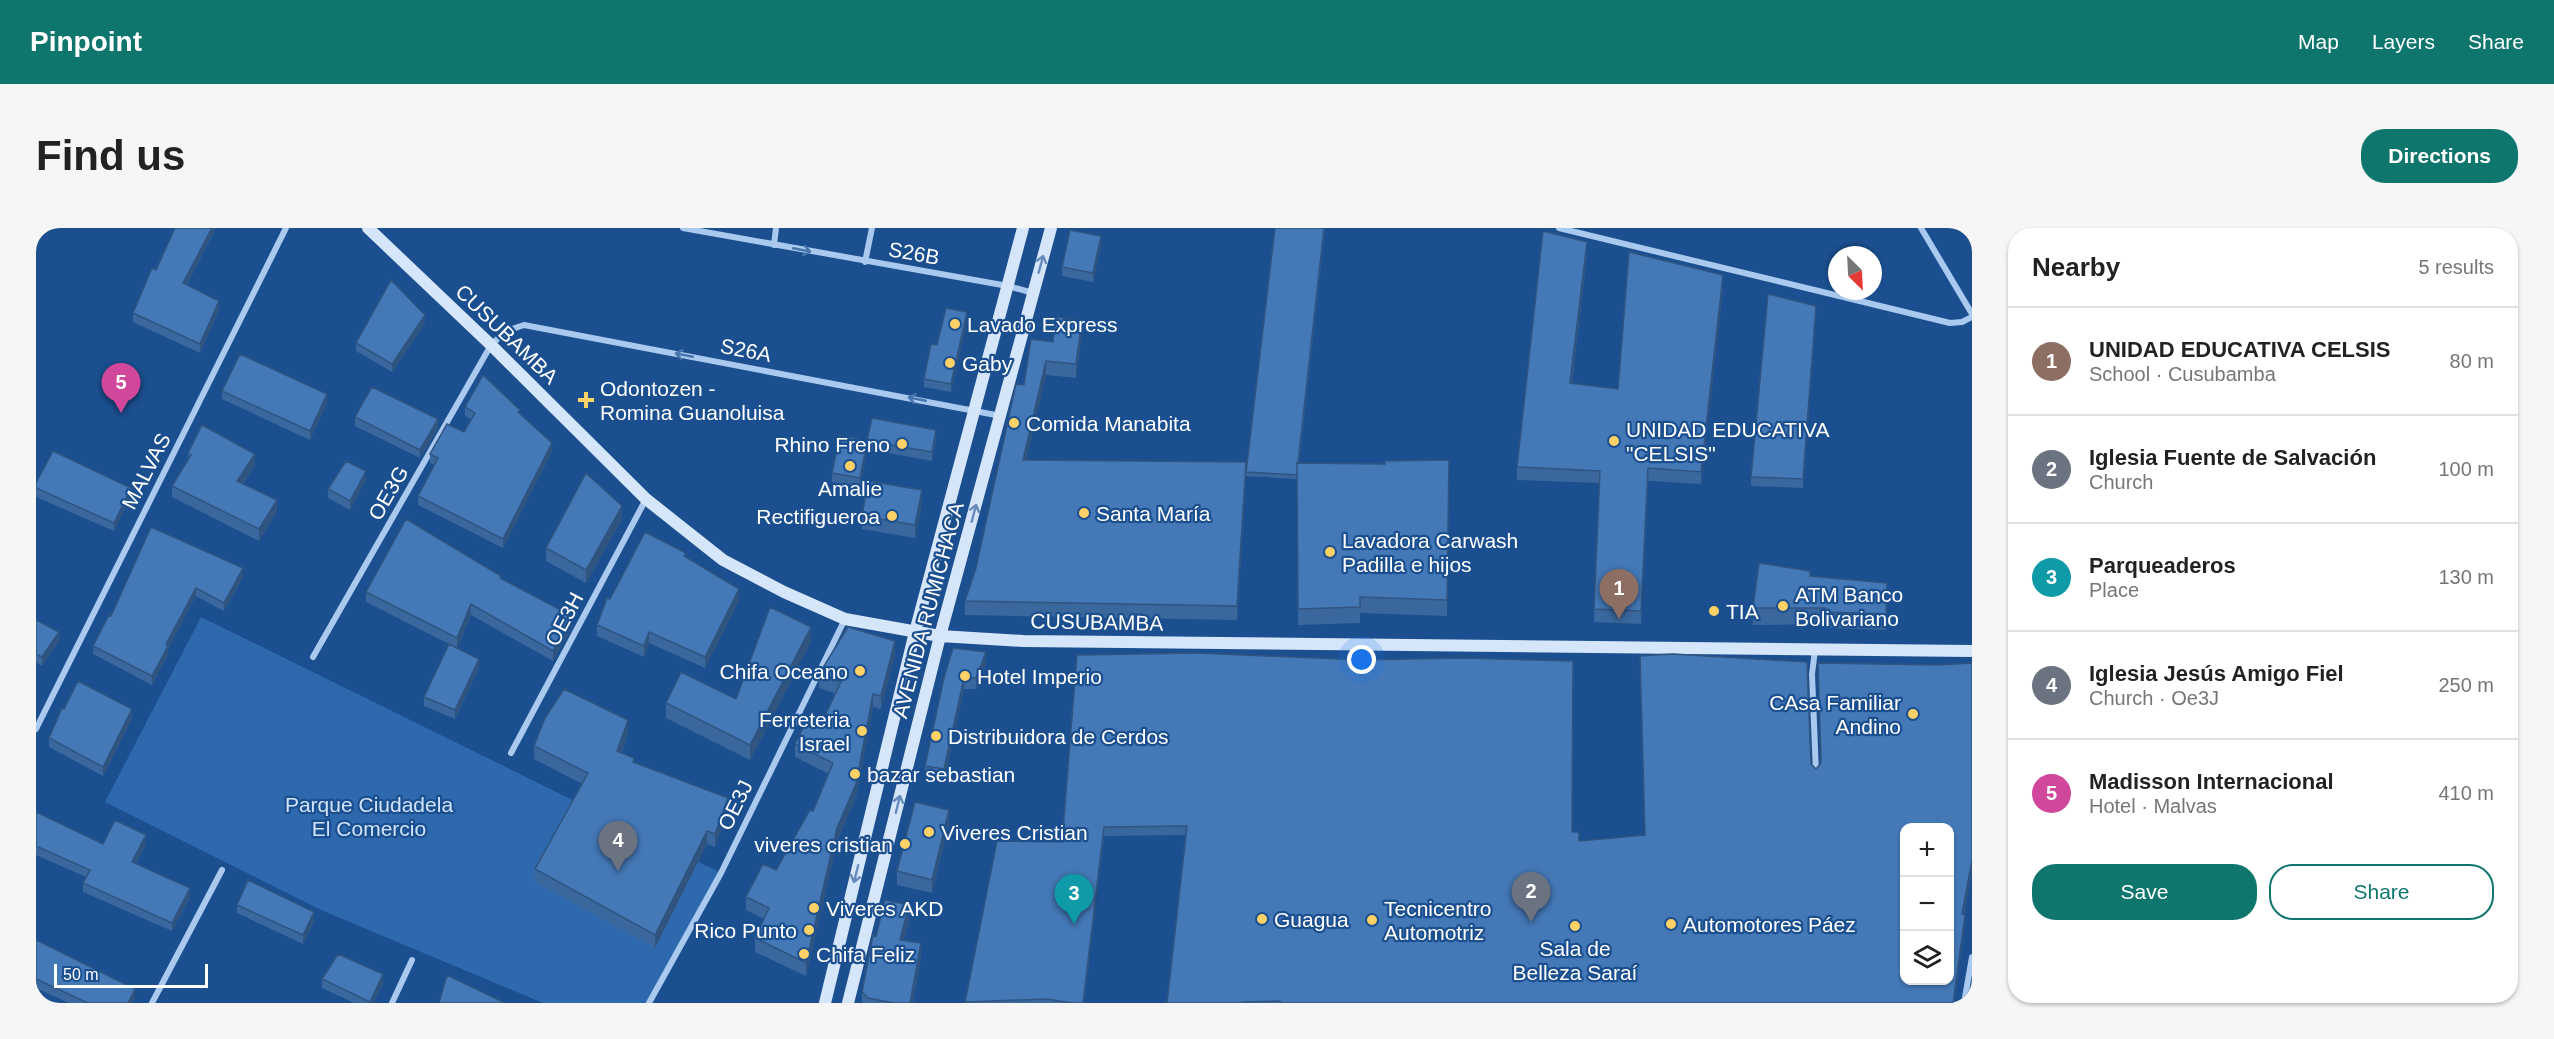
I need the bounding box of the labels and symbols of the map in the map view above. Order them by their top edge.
street label: S26B [887,237,941,269]
one-way arrow [792,245,812,256]
north arrow [1828,246,1882,300]
one-way arrow [1036,255,1048,274]
street label: CUSUBAMBA [451,280,563,388]
place label: Lavado Express [967,313,1118,336]
marker: Lavado Express [948,317,962,331]
street label: S26A [719,334,773,366]
one-way arrow [675,349,694,360]
place label: Gaby [962,352,1013,375]
marker: Gaby [943,356,957,370]
pin: 5 [102,364,140,413]
place label: Odontozen - Romina Guanoluisa [600,377,785,424]
marker: Odontozen - Romina Guanoluisa [577,391,595,409]
one-way arrow [908,393,927,404]
place label: Comida Manabita [1026,412,1191,435]
marker: Comida Manabita [1007,416,1021,430]
place label: UNIDAD EDUCATIVA "CELSIS" [1626,418,1829,465]
street label: MALVAS [117,429,175,513]
place label: Rhino Freno [774,433,890,456]
marker: UNIDAD EDUCATIVA "CELSIS" [1607,434,1621,448]
marker: Rhino Freno [895,437,909,451]
marker: Amalie [843,459,857,473]
street label: OE3G [363,462,413,524]
place label: Amalie [818,477,882,500]
street label: AVENIDA RUMICHACA [888,500,968,720]
place label: Santa María [1096,502,1211,525]
one-way arrow [968,504,980,523]
place label: Rectifigueroa [756,505,880,528]
marker: Santa María [1077,506,1091,520]
marker: Rectifigueroa [885,509,899,523]
place label: Lavadora Carwash Padilla e hijos [1342,529,1518,576]
marker: Lavadora Carwash Padilla e hijos [1323,545,1337,559]
pin: 1 [1600,570,1638,619]
place label: ATM Banco Bolivariano [1795,583,1903,630]
street label: OE3H [540,588,588,650]
marker: ATM Banco Bolivariano [1776,599,1790,613]
place label: TIA [1726,600,1759,623]
marker: TIA [1707,604,1721,618]
street label: CUSUBAMBA [1030,609,1164,635]
your location [1347,645,1376,674]
place label: Chifa Oceano [720,660,848,683]
marker: Chifa Oceano [853,664,867,678]
place label: Hotel Imperio [977,665,1102,688]
marker: Hotel Imperio [958,669,972,683]
place label: CAsa Familiar Andino [1769,691,1901,738]
marker: CAsa Familiar Andino [1906,707,1920,721]
place label: Ferreteria Israel [759,708,850,755]
marker: Ferreteria Israel [855,724,869,738]
place label: Distribuidora de Cerdos [948,725,1169,748]
marker: Distribuidora de Cerdos [929,729,943,743]
place label: bazar sebastian [867,763,1015,786]
marker: bazar sebastian [848,767,862,781]
street label: OE3J [713,776,757,834]
park label: Parque Ciudadela El Comercio [285,793,453,840]
one-way arrow [892,794,904,813]
place label: Viveres Cristian [941,821,1088,844]
pin: 4 [598,822,638,871]
marker: Viveres Cristian [922,825,936,839]
place label: viveres cristian [754,833,893,856]
marker: viveres cristian [898,837,912,851]
one-way arrow [850,864,862,883]
pin: 2 [1512,872,1550,922]
pin: 3 [1054,874,1094,924]
place label: Viveres AKD [826,897,944,920]
place label: Tecnicentro Automotriz [1384,897,1491,944]
marker: Viveres AKD [807,901,821,915]
place label: Guagua [1274,908,1349,931]
marker: Guagua [1255,912,1269,926]
marker: Tecnicentro Automotriz [1365,913,1379,927]
place label: Automotores Páez [1683,913,1856,936]
marker: Automotores Páez [1664,917,1678,931]
place label: Rico Punto [694,919,797,942]
marker: Sala de Belleza Saraí [1568,919,1582,933]
marker: Rico Punto [802,923,816,937]
place label: Sala de Belleza Saraí [1513,937,1638,984]
place label: Chifa Feliz [816,943,915,966]
marker: Chifa Feliz [797,947,811,961]
scale bar [54,961,208,988]

